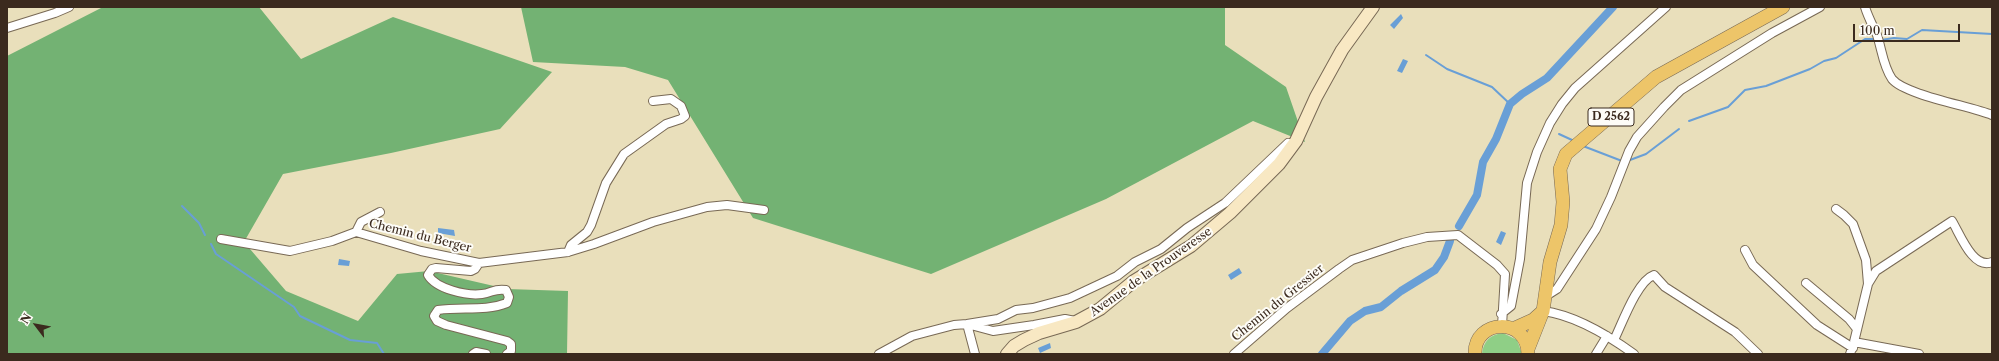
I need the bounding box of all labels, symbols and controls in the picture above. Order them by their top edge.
scale bar [1855,16,1962,42]
text: 100 m [1860,23,1895,38]
road number: D 2562 [1588,108,1634,126]
street label: Chemin du Berger [367,216,473,256]
street label: Avenue de la Prouveresse [1087,224,1215,320]
street label: Chemin du Gressier [1229,262,1327,344]
north arrow [16,305,56,345]
text: N [17,311,34,326]

